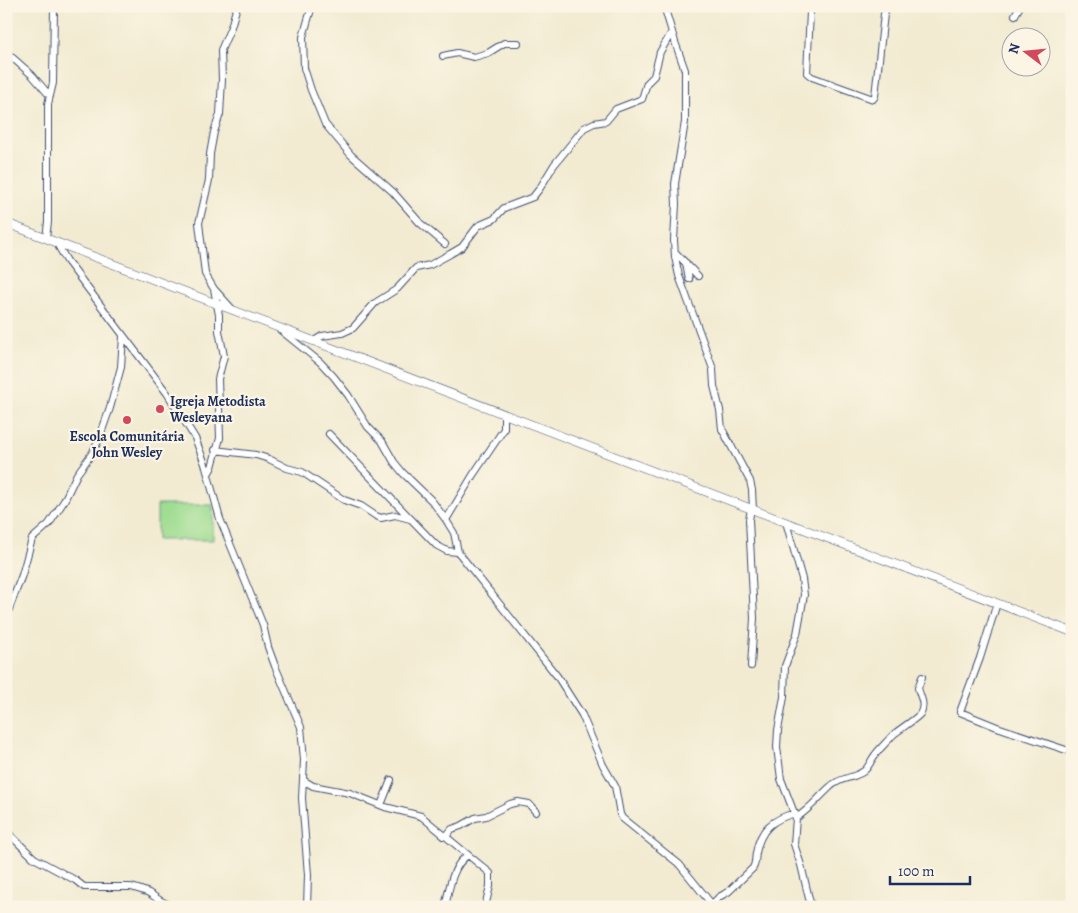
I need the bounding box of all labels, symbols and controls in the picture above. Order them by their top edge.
north arrow [1000,28,1050,78]
text: N [1003,41,1025,56]
place label: Igreja Metodista Wesleyana [169,392,266,427]
marker: Igreja Metodista Wesleyana [154,403,166,415]
marker: Escola Comunitária John Wesley [121,414,133,426]
place label: Escola Comunitária John Wesley [70,427,185,462]
scale bar [890,853,970,885]
text: 100 m [898,861,935,881]

